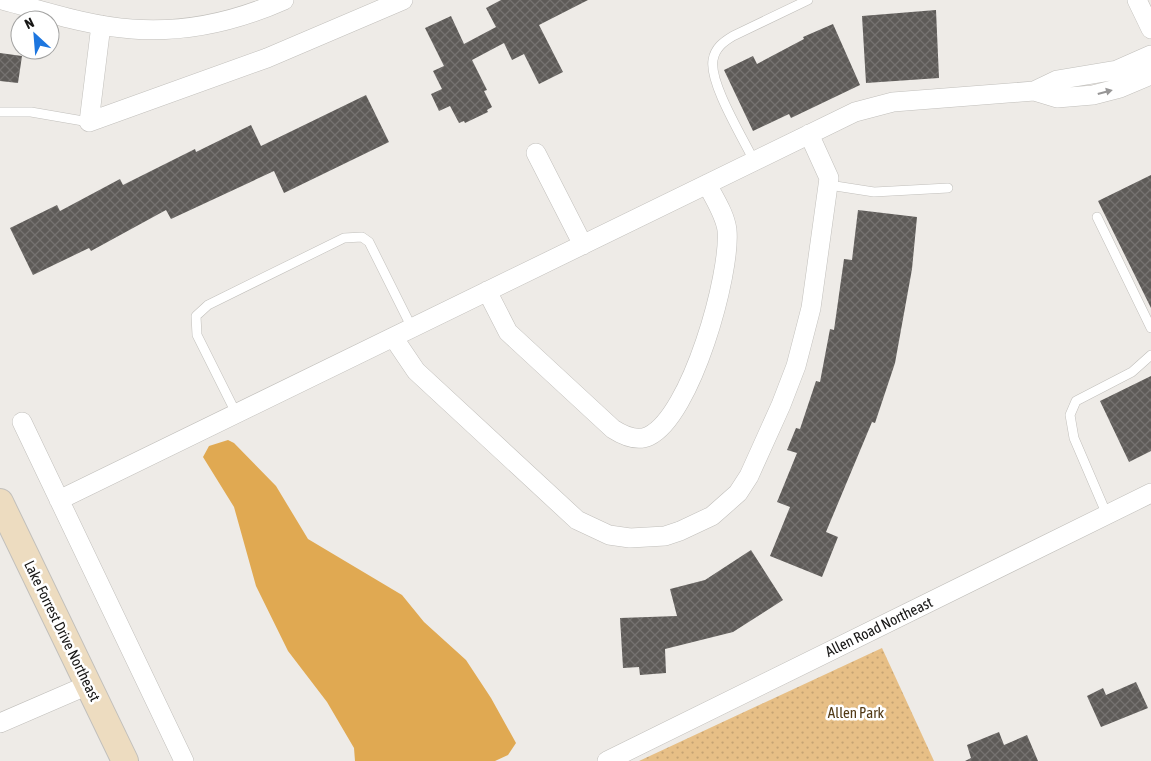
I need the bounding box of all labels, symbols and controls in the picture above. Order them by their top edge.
north arrow [10,10,60,60]
text: N [22,14,37,32]
one-way arrow [1098,88,1113,96]
street label: Lake Forrest Drive Northeast [21,558,104,704]
street label: Allen Road Northeast [822,593,935,660]
park label: Allen Park [828,704,885,721]

